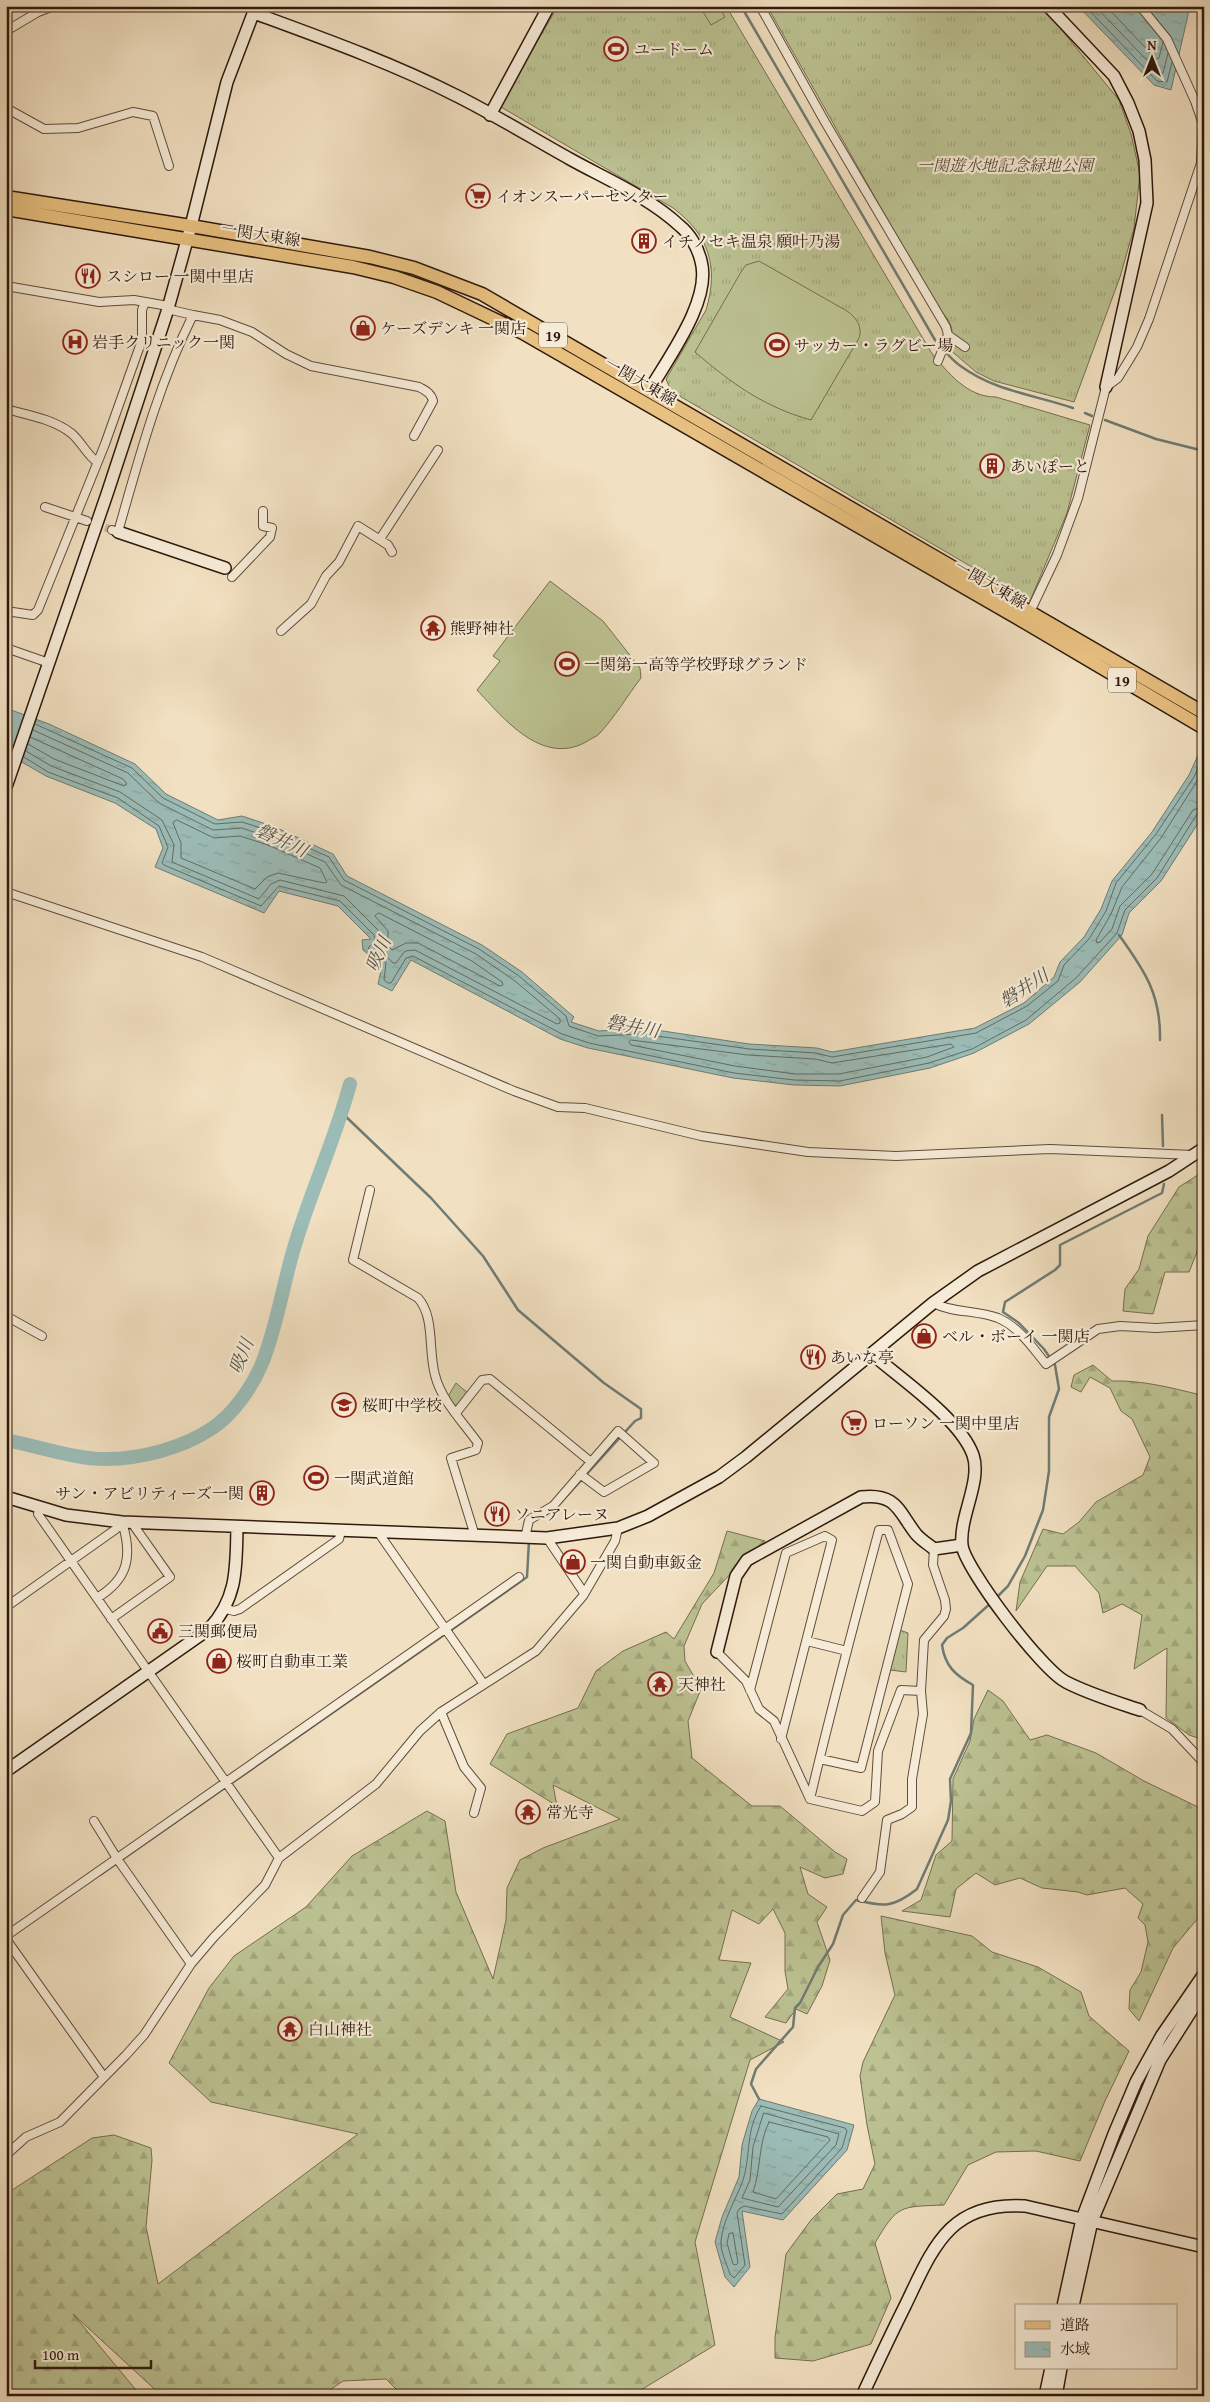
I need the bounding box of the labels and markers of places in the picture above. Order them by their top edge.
sports icon: ユードーム [603,36,629,62]
place label: ユードーム [634,37,714,61]
supermarket icon: イオンスーパーセンター [465,183,491,209]
place label: イオンスーパーセンター [496,184,668,208]
building icon: イチノセキ温泉 願叶乃湯 [631,228,657,254]
place label: イチノセキ温泉 願叶乃湯 [662,229,840,253]
restaurant icon: スシロー 一関中里店 [75,263,101,289]
place label: スシロー 一関中里店 [106,264,254,288]
shop icon: ケーズデンキ 一関店 [350,315,376,341]
place label: ケーズデンキ 一関店 [380,316,526,340]
hospital icon: 岩手クリニック一関 [62,329,88,355]
place label: 岩手クリニック一関 [92,330,235,354]
sports icon: サッカー・ラグビー場 [764,332,790,358]
place label: サッカー・ラグビー場 [794,333,953,357]
building icon: あいぽーと [979,453,1005,479]
place label: あいぽーと [1010,454,1090,478]
temple icon: 熊野神社 [420,615,446,641]
place label: 熊野神社 [450,616,514,640]
sports icon: 一関第一高等学校野球グランド [554,651,580,677]
place label: 一関第一高等学校野球グランド [584,652,808,676]
shop icon: ベル・ボーイ 一関店 [911,1323,937,1349]
place label: ベル・ボーイ 一関店 [942,1324,1090,1348]
restaurant icon: あいな亭 [800,1344,826,1370]
place label: あいな亭 [830,1345,894,1369]
school or university icon: 桜町中学校 [331,1392,357,1418]
place label: 桜町中学校 [362,1393,442,1417]
supermarket icon: ローソン 一関中里店 [841,1410,867,1436]
place label: ローソン 一関中里店 [872,1411,1019,1435]
sports icon: 一関武道館 [303,1465,329,1491]
place label: 一関武道館 [334,1466,414,1490]
building icon: サン・アビリティーズ一関 [249,1480,275,1506]
place label: サン・アビリティーズ一関 [55,1481,244,1505]
restaurant icon: ソニアレーヌ [484,1501,510,1527]
place label: ソニアレーヌ [514,1502,609,1526]
shop icon: 一関自動車鈑金 [560,1549,586,1575]
place label: 一関自動車鈑金 [590,1550,702,1574]
public building icon: 三関郵便局 [147,1618,173,1644]
place label: 三関郵便局 [178,1619,258,1643]
shop icon: 桜町自動車工業 [206,1648,232,1674]
place label: 桜町自動車工業 [236,1649,348,1673]
temple icon: 天神社 [647,1671,673,1697]
place label: 天神社 [678,1672,726,1696]
temple icon: 常光寺 [515,1799,541,1825]
place label: 常光寺 [546,1800,594,1824]
temple icon: 白山神社 [277,2016,303,2042]
place label: 白山神社 [308,2017,372,2041]

